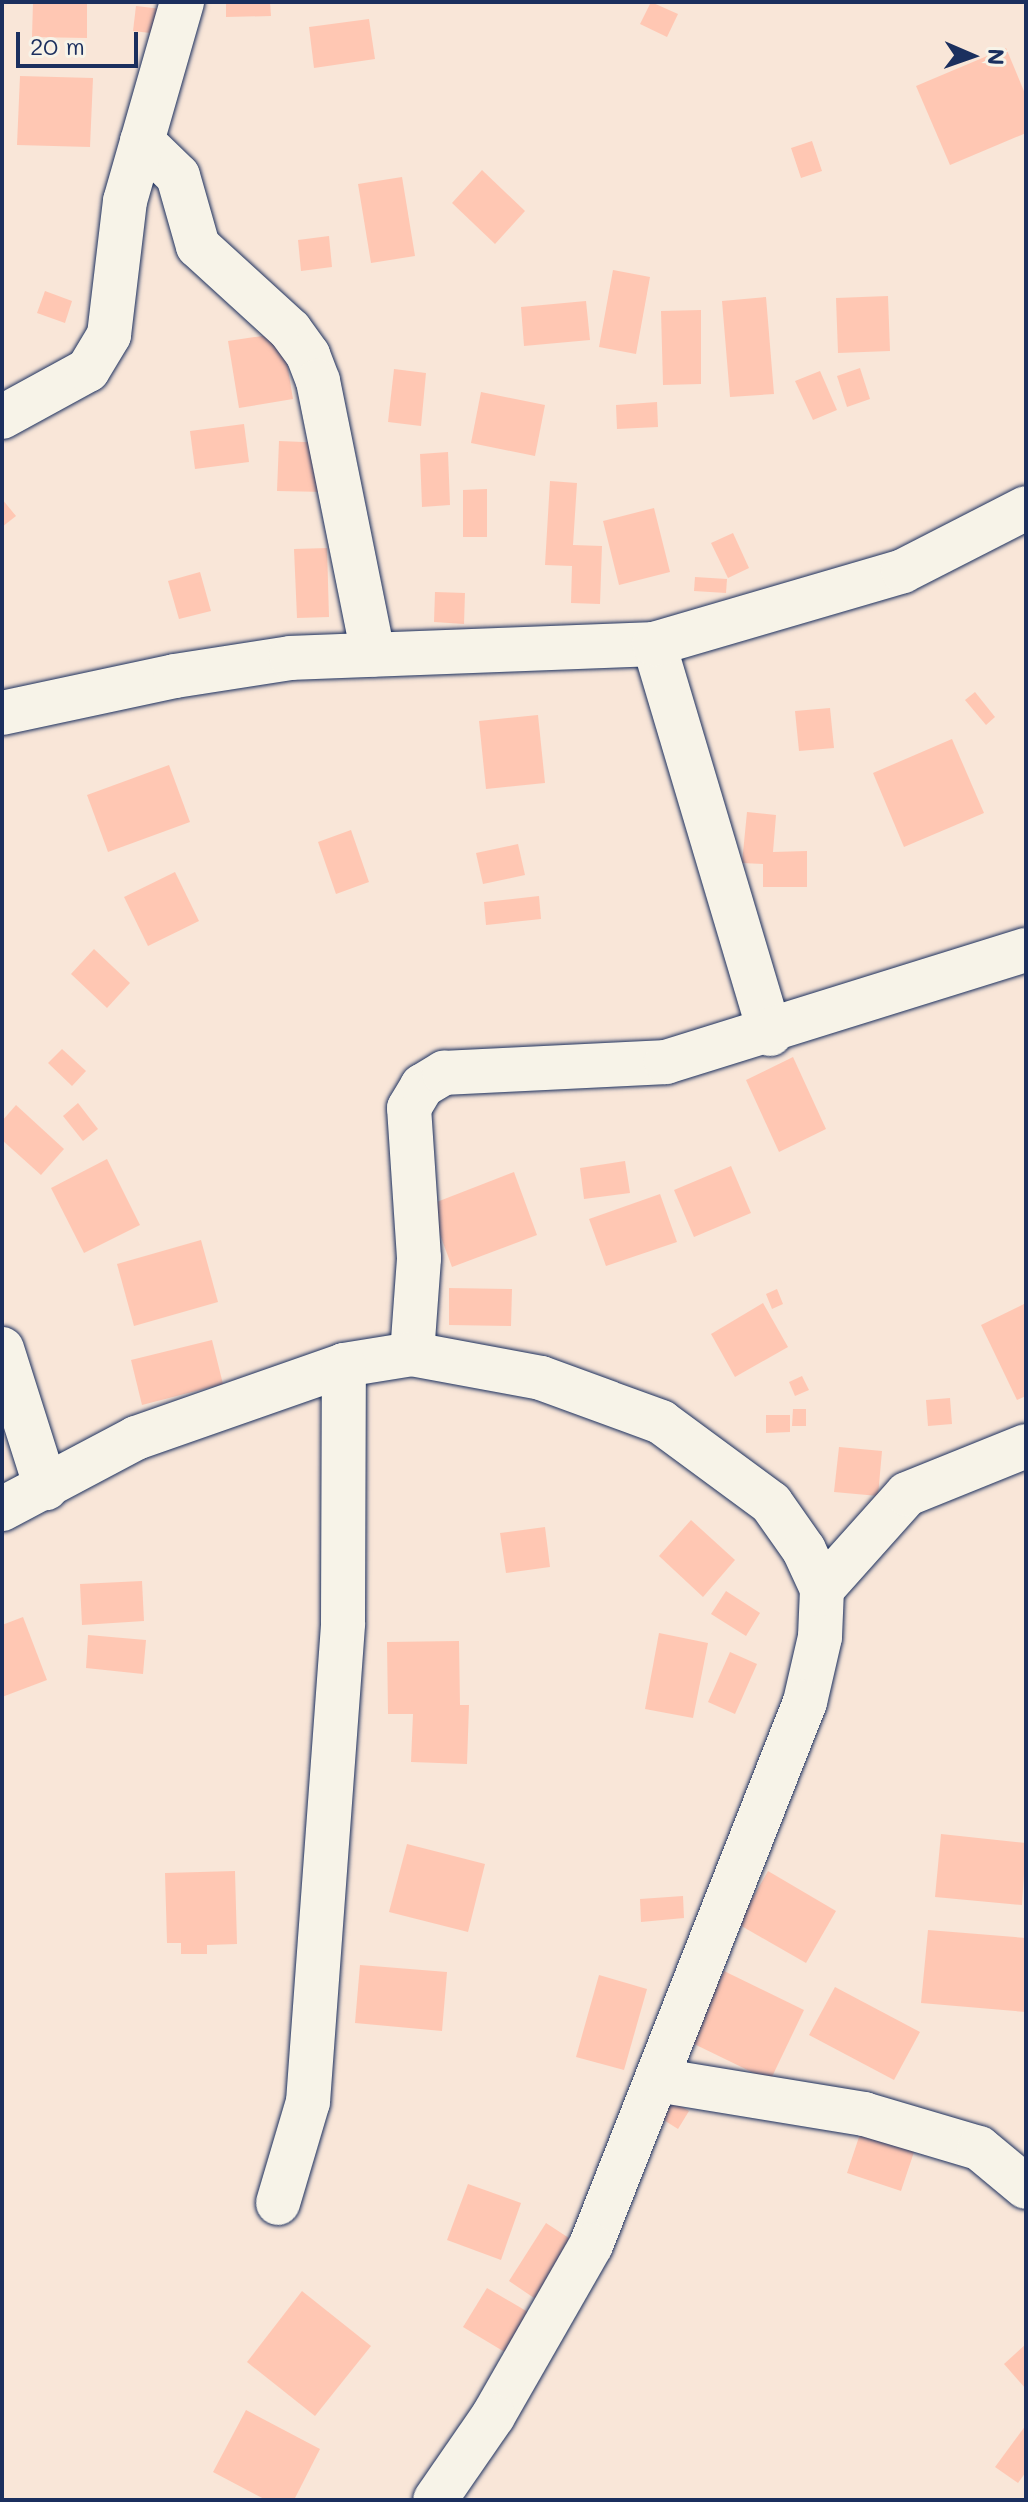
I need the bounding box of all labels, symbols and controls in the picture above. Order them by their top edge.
scale bar [20,16,142,66]
north arrow [932,16,1012,96]
text: 20 m [30,30,85,61]
text: N [982,48,1011,66]

